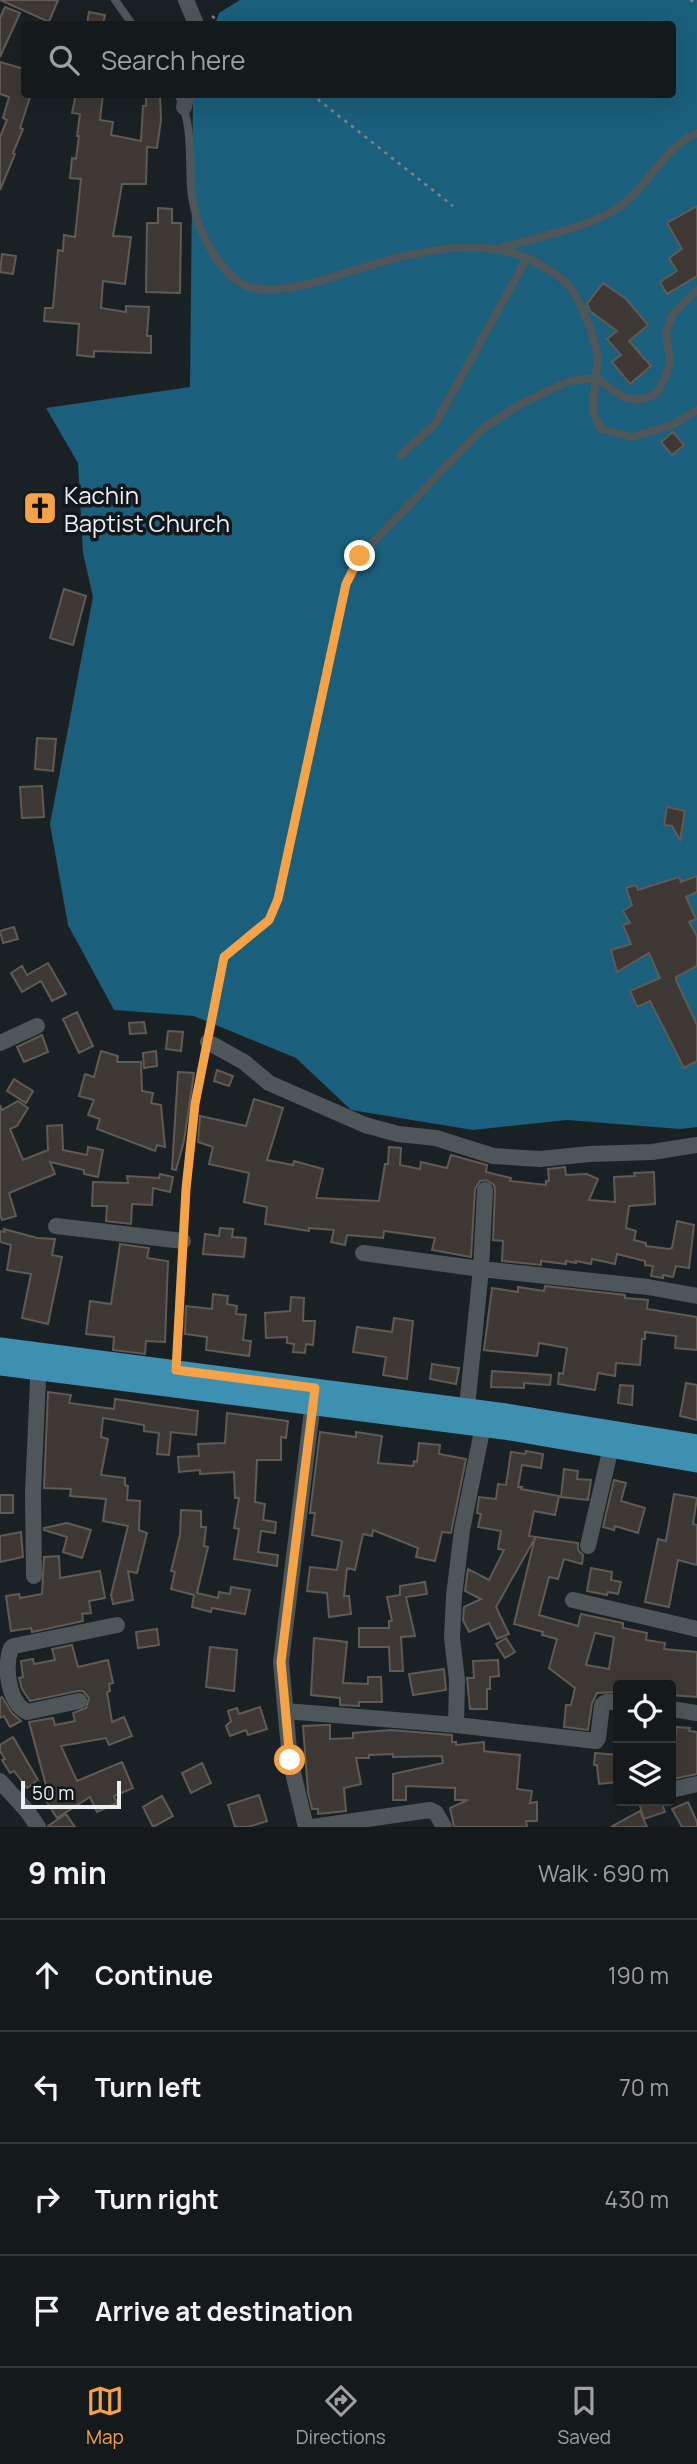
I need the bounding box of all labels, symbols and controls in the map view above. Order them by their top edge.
search box [21,21,676,98]
icon: search [45,41,83,79]
text: Search here [101,42,246,78]
place label: Kachin Baptist Church [64,478,230,539]
church icon: Kachin Baptist Church [21,489,59,527]
route end [344,540,375,571]
map controls [613,1680,676,1806]
button: locate [613,1680,676,1743]
button: layers [613,1743,676,1806]
route start [274,1744,305,1775]
scale bar [21,1778,121,1810]
text: 50 m [32,1780,74,1806]
text: 9 min [28,1852,107,1893]
text: Walk · 690 m [538,1857,669,1889]
icon: ahead [28,1956,66,1994]
text: Continue [95,1957,213,1993]
text: 190 m [608,1959,669,1991]
icon: left [28,2068,66,2106]
text: Turn left [95,2069,202,2105]
text: 70 m [619,2071,669,2103]
icon: right [28,2180,66,2218]
text: Turn right [95,2181,219,2217]
text: 430 m [605,2183,669,2215]
icon: arrive [28,2292,66,2330]
text: Arrive at destination [95,2293,353,2329]
tab: Map [86,2382,124,2450]
tab: Directions [296,2382,386,2450]
tab: Saved [558,2382,611,2450]

